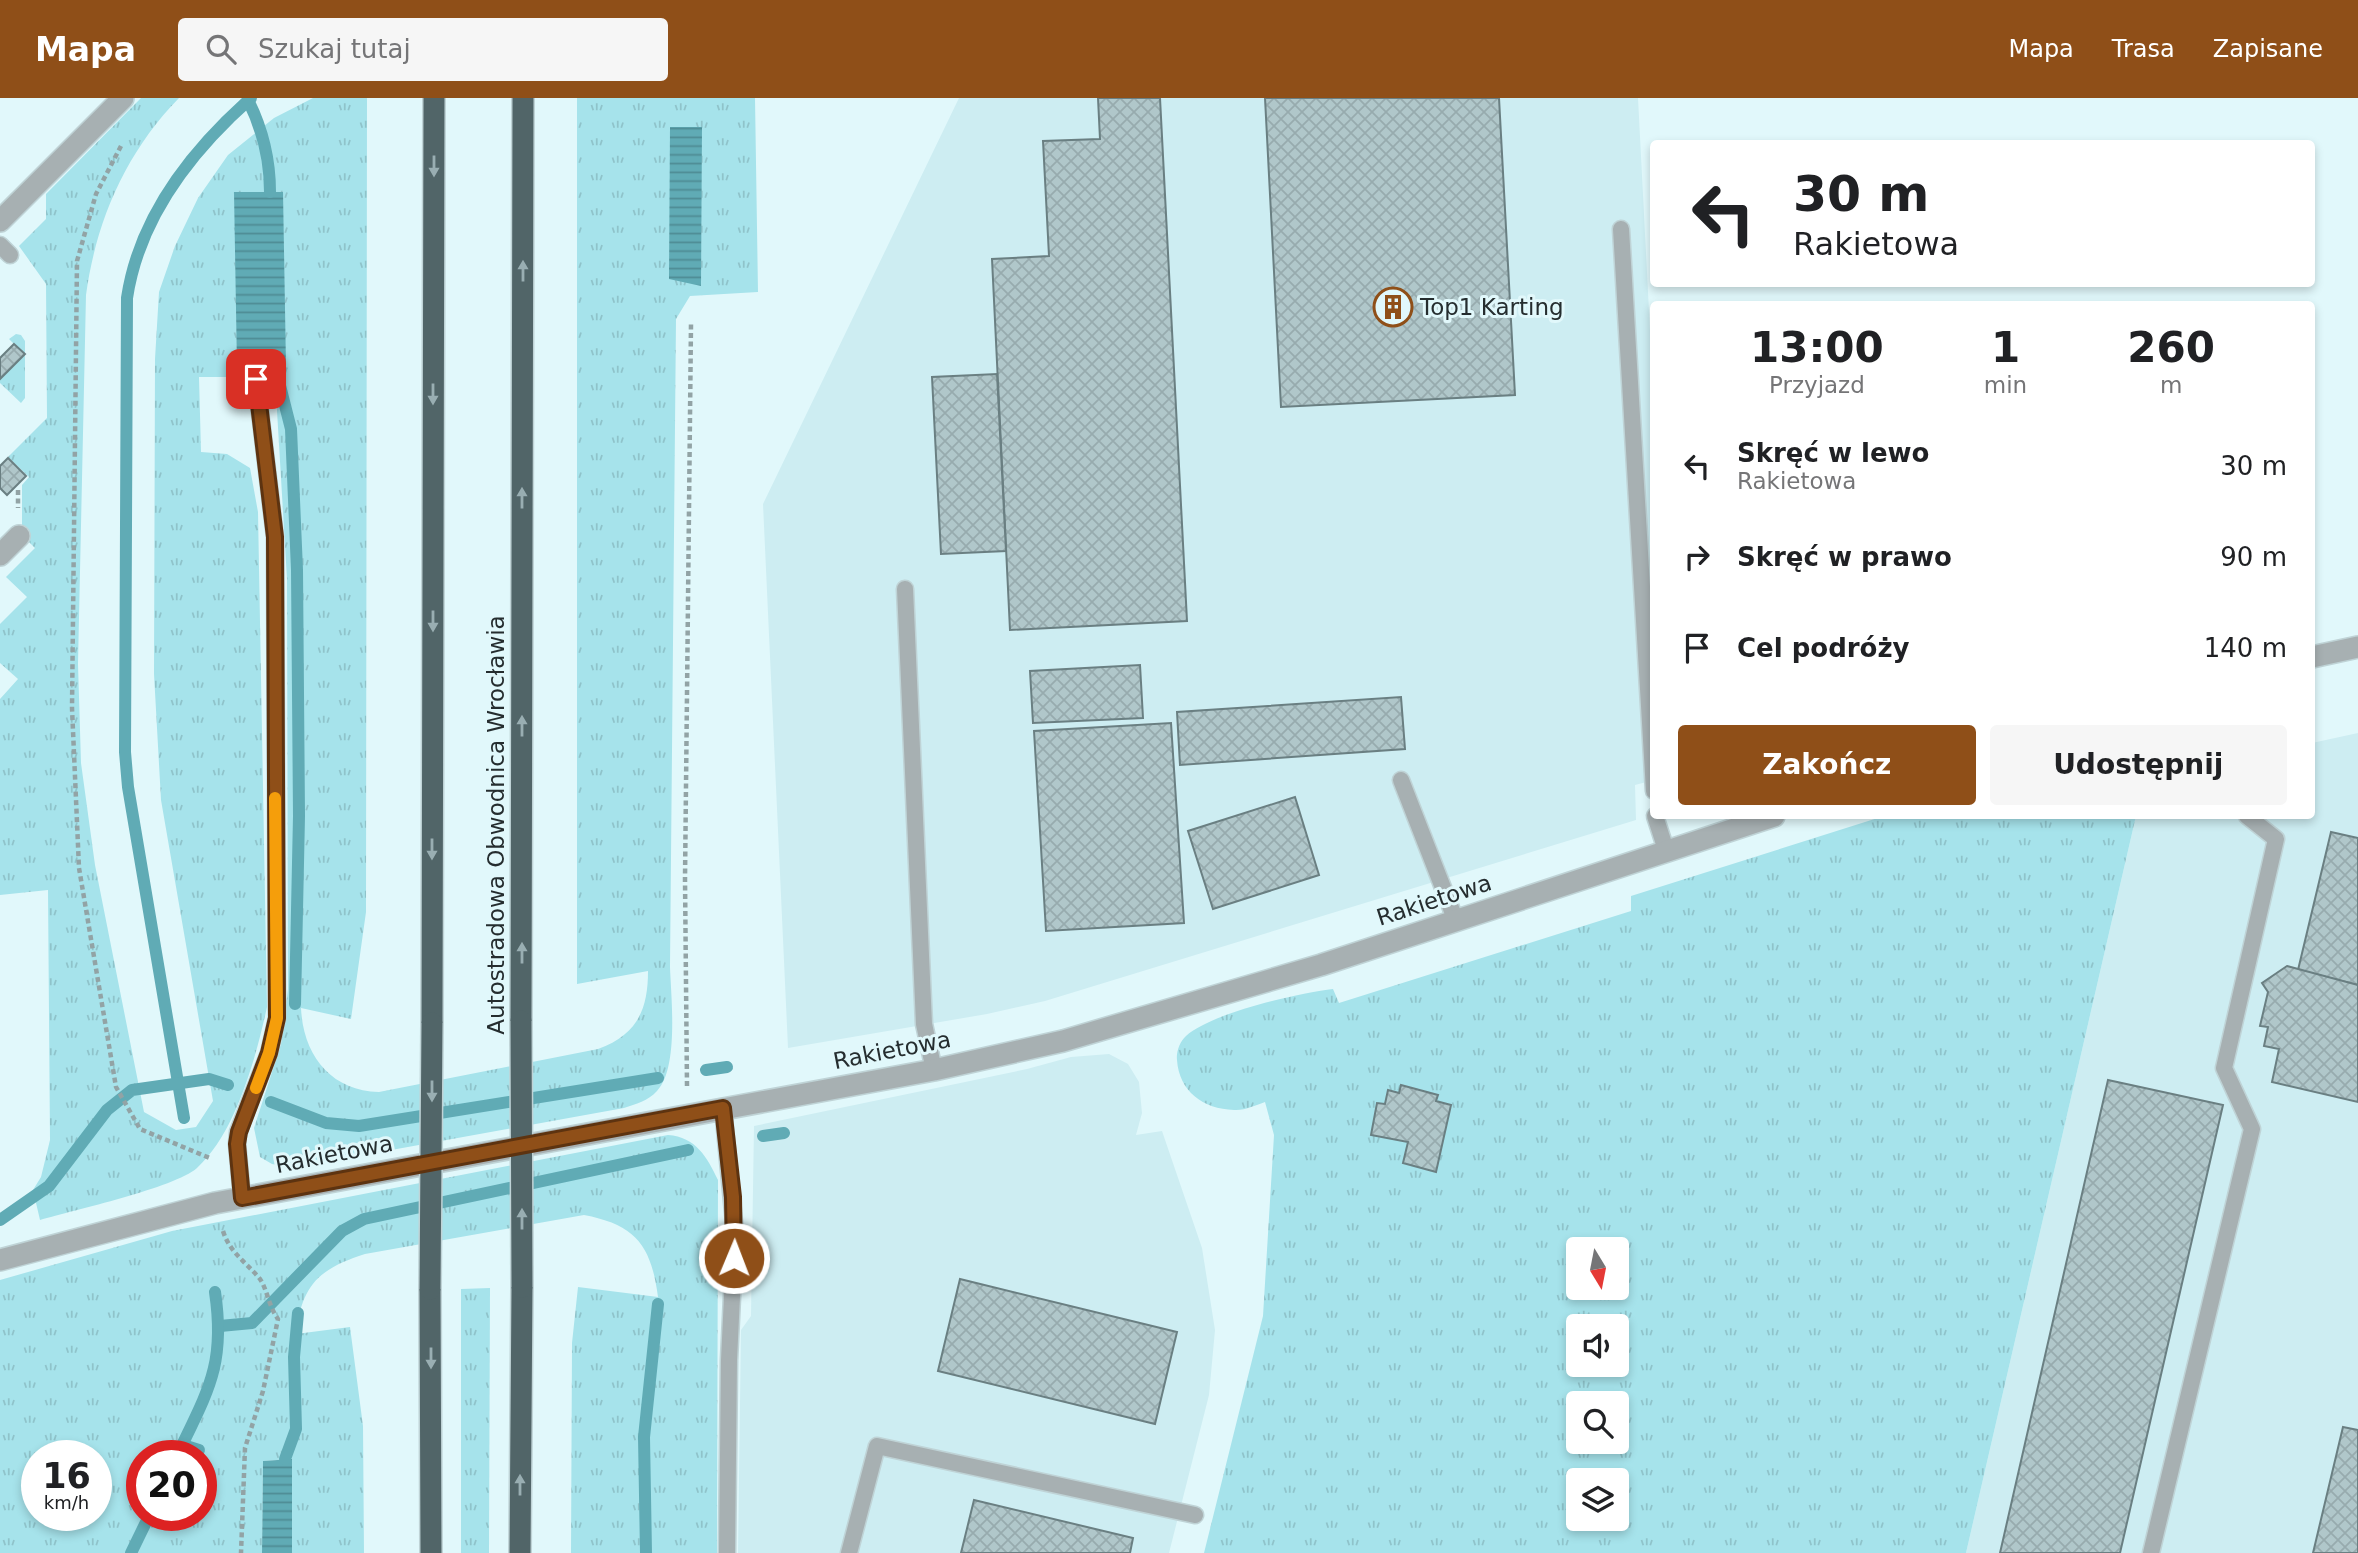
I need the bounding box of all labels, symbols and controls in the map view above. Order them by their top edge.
search box [178,18,668,81]
text: Mapa [35,30,136,69]
icon: search [202,30,240,68]
text: Szukaj tutaj [258,34,411,64]
text: Mapa [2008,35,2074,63]
text: Trasa [2112,35,2175,63]
text: Zapisane [2213,35,2323,63]
one-way arrow [428,155,440,177]
text: 30 m [1793,166,1929,223]
icon: left [1678,168,1769,259]
text: Rakietowa [1793,225,1959,263]
one-way arrow [517,259,529,281]
building icon: Top1 Karting [1372,286,1414,328]
place label: Top1 Karting [1419,294,1564,320]
text: 13:00 [1750,323,1884,372]
text: 1 [1991,323,2020,372]
text: 260 [2127,323,2215,372]
pin [226,349,286,409]
icon: arrive [237,360,275,398]
text: Przyjazd [1769,372,1865,398]
text: min [1984,372,2027,398]
text: m [2160,372,2182,398]
one-way arrow [427,383,439,405]
text: Skręć w lewo [1737,438,1929,468]
icon: left [1678,447,1716,485]
text: 30 m [2220,451,2287,481]
text: Rakietowa [1737,468,1856,494]
one-way arrow [516,487,528,509]
icon: right [1678,538,1716,576]
text: Skręć w prawo [1737,542,1952,572]
text: 90 m [2220,542,2287,572]
one-way arrow [427,610,439,632]
street label: Autostradowa Obwodnica Wrocławia [483,615,509,1035]
icon: arrive [1678,629,1716,667]
text: Cel podróży [1737,633,1910,663]
text: 140 m [2204,633,2287,663]
one-way arrow [516,714,528,736]
button: Zakończ [1678,725,1976,805]
button: Udostępnij [1990,725,2287,805]
one-way arrow [426,838,438,860]
street label: Rakietowa [1373,869,1495,931]
one-way arrow [516,942,528,964]
street label: Rakietowa [831,1026,953,1074]
one-way arrow [426,1080,438,1102]
street label: Rakietowa [273,1130,395,1178]
one-way arrow [516,1207,528,1229]
position arrow [697,1221,771,1295]
north arrow [1566,1237,1629,1300]
map controls [1566,1237,1629,1531]
button: sound [1566,1314,1629,1377]
one-way arrow [425,1347,437,1369]
button: search [1566,1391,1629,1454]
speed limit sign: 20 [126,1440,217,1531]
text: 16 [42,1456,91,1496]
button: layers [1566,1468,1629,1531]
one-way arrow [514,1474,526,1496]
text: km/h [44,1492,89,1513]

